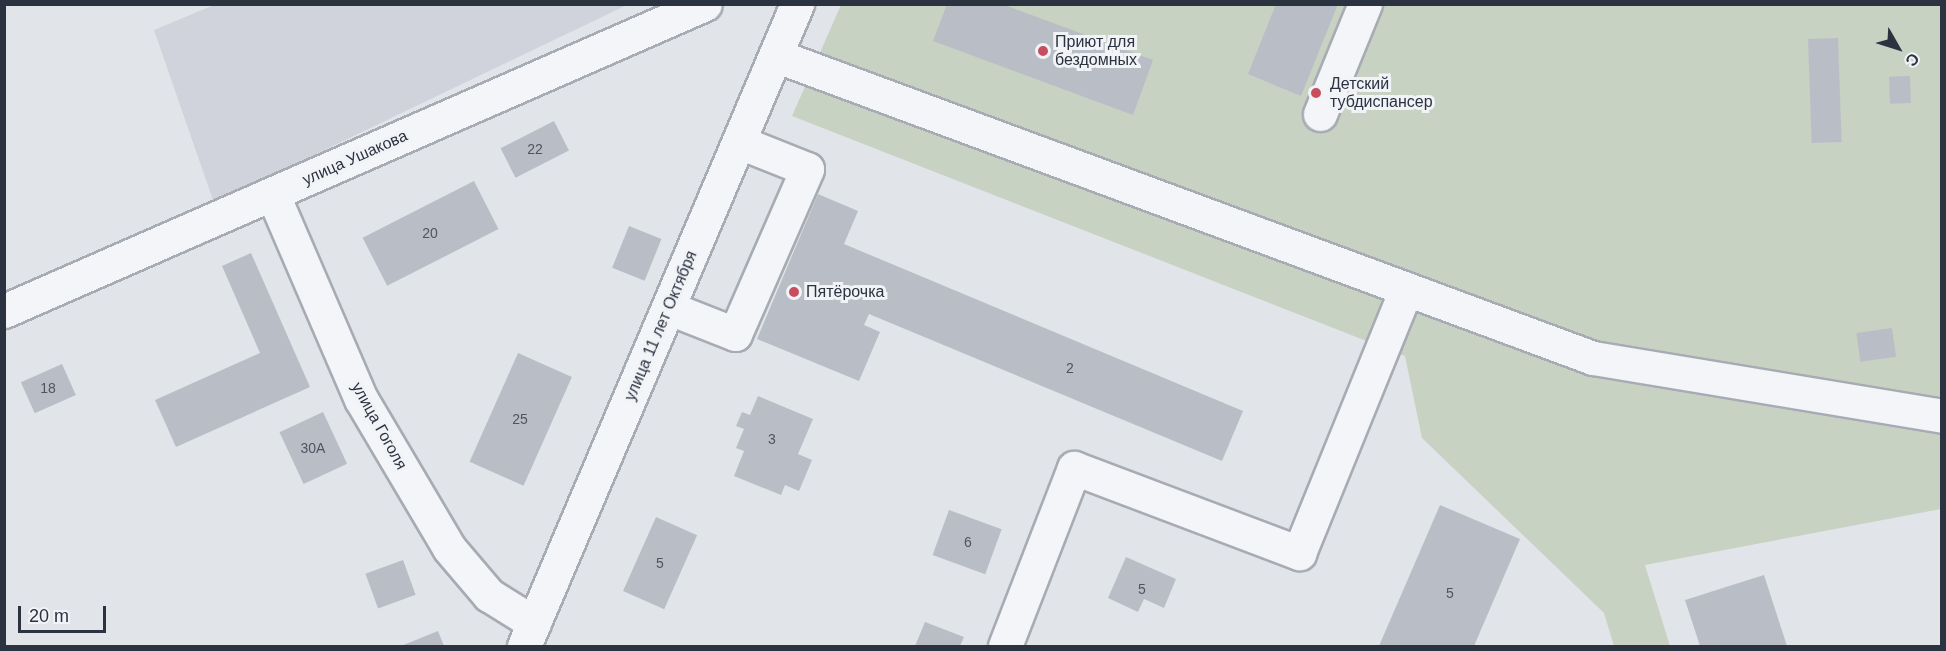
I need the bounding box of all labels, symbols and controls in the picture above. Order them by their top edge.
north arrow [1868,18,1928,78]
place label: Приют для бездомных [1055,32,1137,70]
marker: Приют для бездомных [1036,44,1050,58]
text: С [1902,50,1923,69]
place label: Детский тубдиспансер [1330,74,1433,112]
marker: Детский тубдиспансер [1307,84,1325,102]
street label: улица Ушакова [300,126,410,190]
house number: 22 [527,141,543,157]
house number: 20 [422,225,438,241]
street label: улица 11 лет Октября [621,248,701,404]
place label: Пятёрочка [806,282,884,302]
marker: Пятёрочка [787,285,801,299]
house number: 2 [1066,360,1074,376]
street label: улица Гоголя [347,379,411,473]
house number: 18 [40,380,56,396]
house number: 25 [512,411,528,427]
house number: 3 [768,431,776,447]
house number: 30А [301,440,325,456]
house number: 6 [964,534,972,550]
house number: 5 [656,555,664,571]
house number: 5 [1138,581,1146,597]
house number: 5 [1446,585,1454,601]
scale bar [21,594,110,632]
text: 20 m [29,606,69,626]

